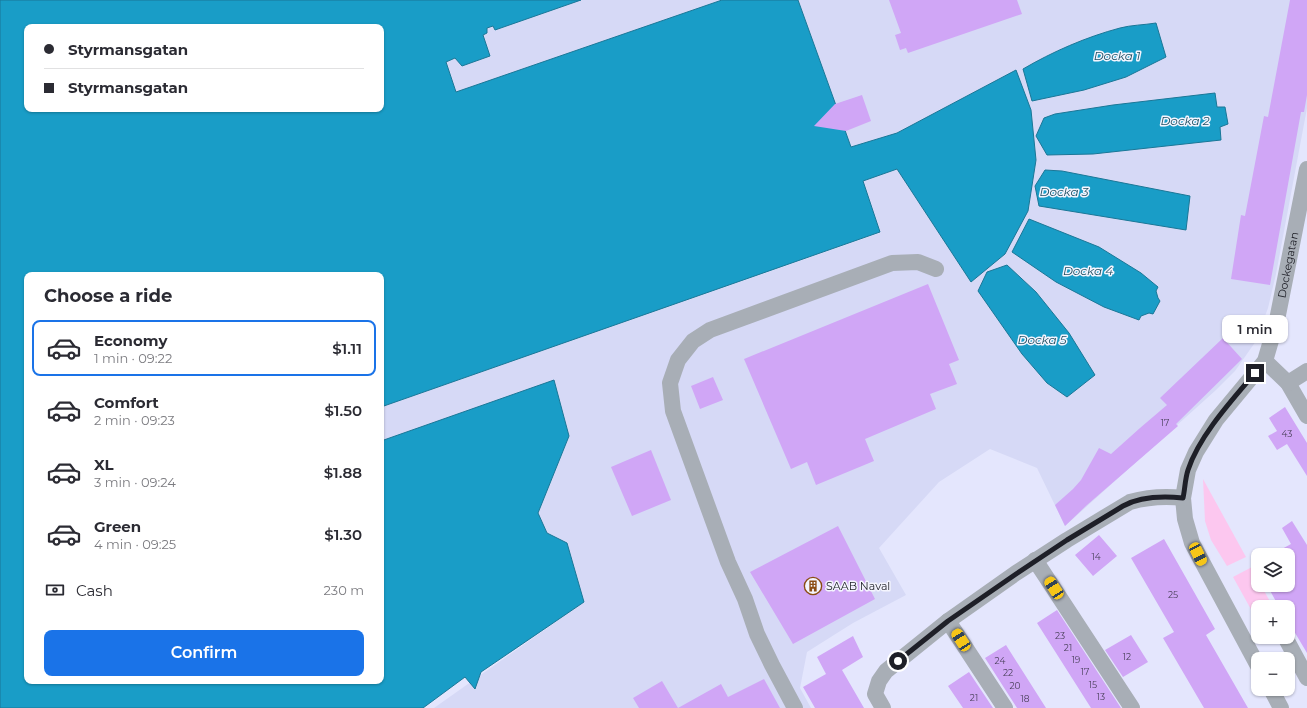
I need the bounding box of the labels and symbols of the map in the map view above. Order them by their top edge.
water label: Docka 1 [1094,48,1141,63]
water label: Docka 2 [1160,113,1210,128]
water label: Docka 3 [1039,184,1089,199]
street label: Dockegatan [1274,231,1301,299]
water label: Docka 4 [1063,263,1113,278]
callout: 1 min [1222,315,1288,343]
water label: Docka 5 [1017,332,1067,347]
route end [1246,364,1264,382]
house number: 17 [1161,417,1169,428]
house number: 43 [1282,428,1292,439]
car [1187,541,1209,567]
house number: 14 [1091,551,1101,562]
car [1042,575,1066,601]
building icon: SAAB Naval [803,576,823,596]
place label: SAAB Naval [826,579,890,593]
house number: 25 [1168,589,1178,600]
car [949,627,973,653]
house number: 23 [1055,630,1065,641]
house number: 21 [1064,642,1072,653]
house number: 12 [1123,651,1131,662]
route start [889,652,907,670]
house number: 19 [1072,654,1081,665]
house number: 24 [995,655,1005,666]
house number: 17 [1081,666,1089,677]
house number: 22 [1003,667,1013,678]
house number: 15 [1089,679,1097,690]
house number: 20 [1009,680,1021,691]
house number: 13 [1097,691,1105,702]
house number: 21 [970,692,978,703]
house number: 18 [1021,693,1030,704]

